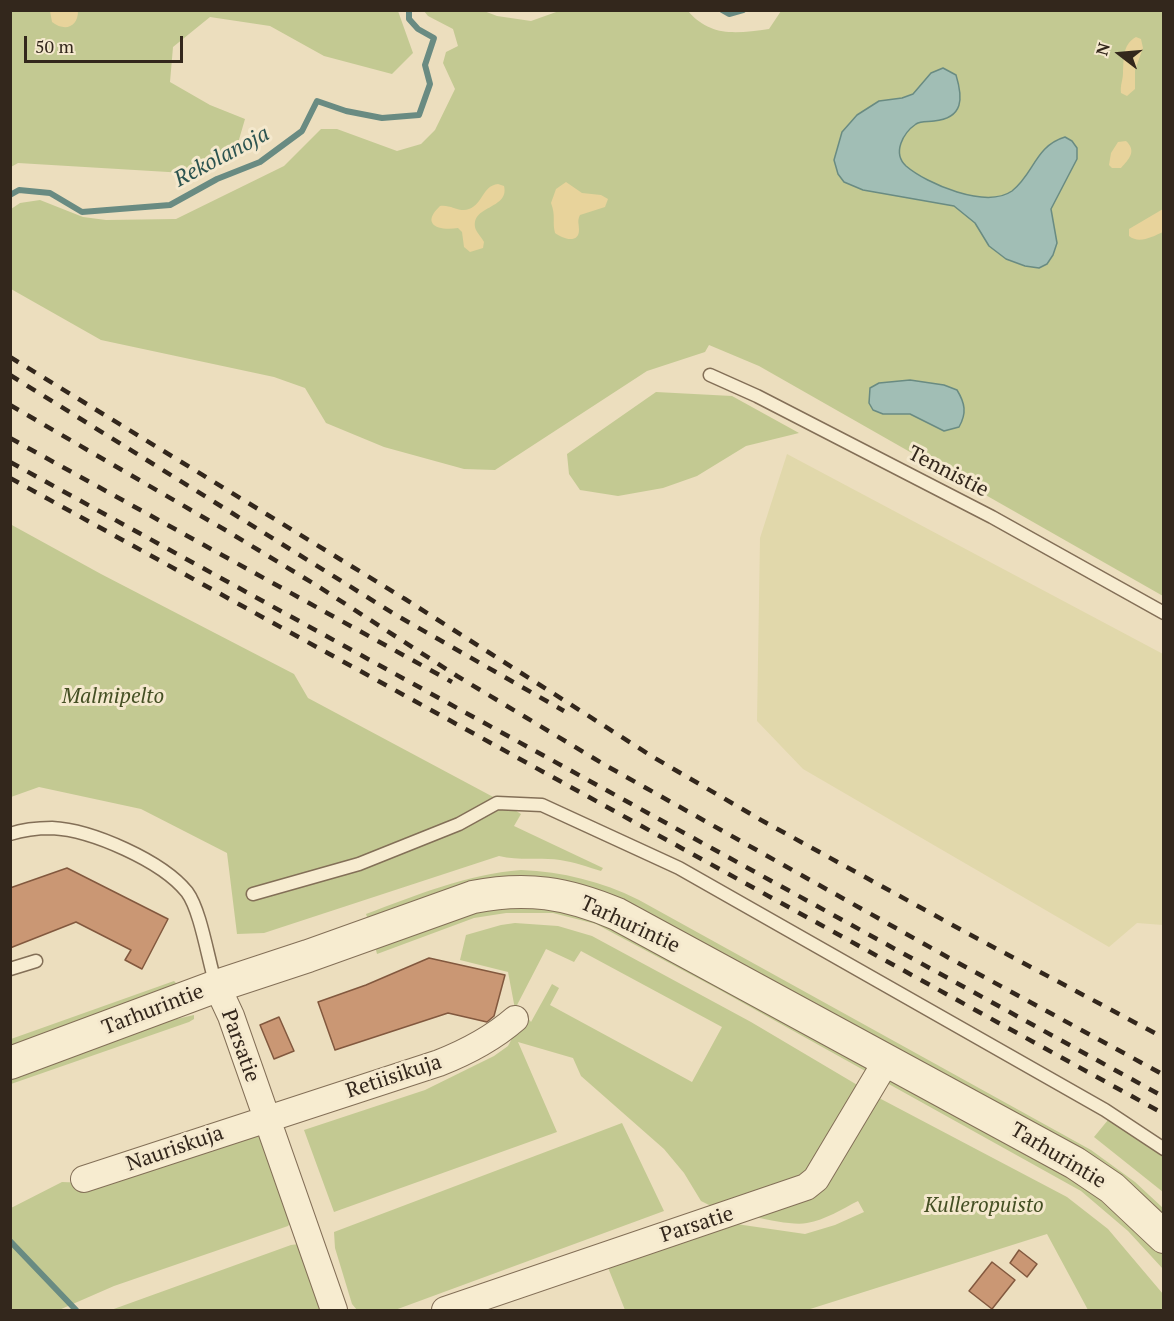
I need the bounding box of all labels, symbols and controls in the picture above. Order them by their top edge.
scale bar [27,24,186,62]
north arrow [1090,24,1150,84]
text: 50 m [35,34,74,58]
text: N [1090,40,1115,58]
water label: Rekolanoja [170,121,274,193]
street label: Tennistie [903,441,993,503]
park label: Malmipelto [62,684,164,710]
street label: Tarhurintie [576,891,684,959]
street label: Tarhurintie [99,979,207,1041]
street label: Parsatie [215,1006,265,1086]
street label: Retiisikuja [343,1050,445,1104]
street label: Tarhurintie [1006,1118,1110,1194]
street label: Nauriskuja [123,1121,227,1177]
park label: Kulleropuisto [924,1193,1044,1219]
street label: Parsatie [657,1201,737,1249]

